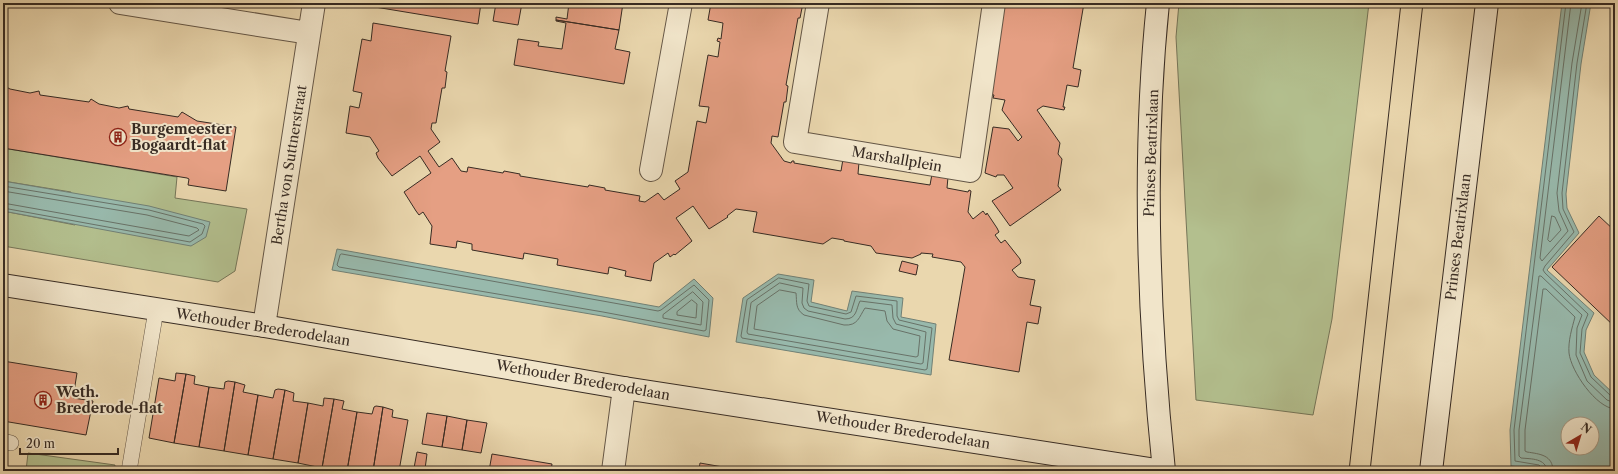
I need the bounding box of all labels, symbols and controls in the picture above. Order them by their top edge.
street label: Bertha von Suttnerstraat [267,84,311,246]
street label: Prinses Beatrixlaan [1140,89,1162,217]
place label: Burgemeester Bogaardt-flat [131,120,232,154]
building icon: Burgemeester Bogaardt-flat [108,127,128,147]
street label: Marshallplein [850,142,944,176]
street label: Prinses Beatrixlaan [1441,172,1475,302]
street label: Wethouder Brederodelaan [173,304,352,350]
street label: Wethouder Brederodelaan [493,356,672,404]
place label: Weth. Brederode-flat [55,383,163,417]
building icon: Weth. Brederode-flat [33,390,53,410]
street label: Wethouder Brederodelaan [813,407,992,453]
north arrow [1560,416,1600,456]
text: N [1578,420,1595,437]
scale bar [20,430,118,456]
text: 20 m [26,436,55,451]

